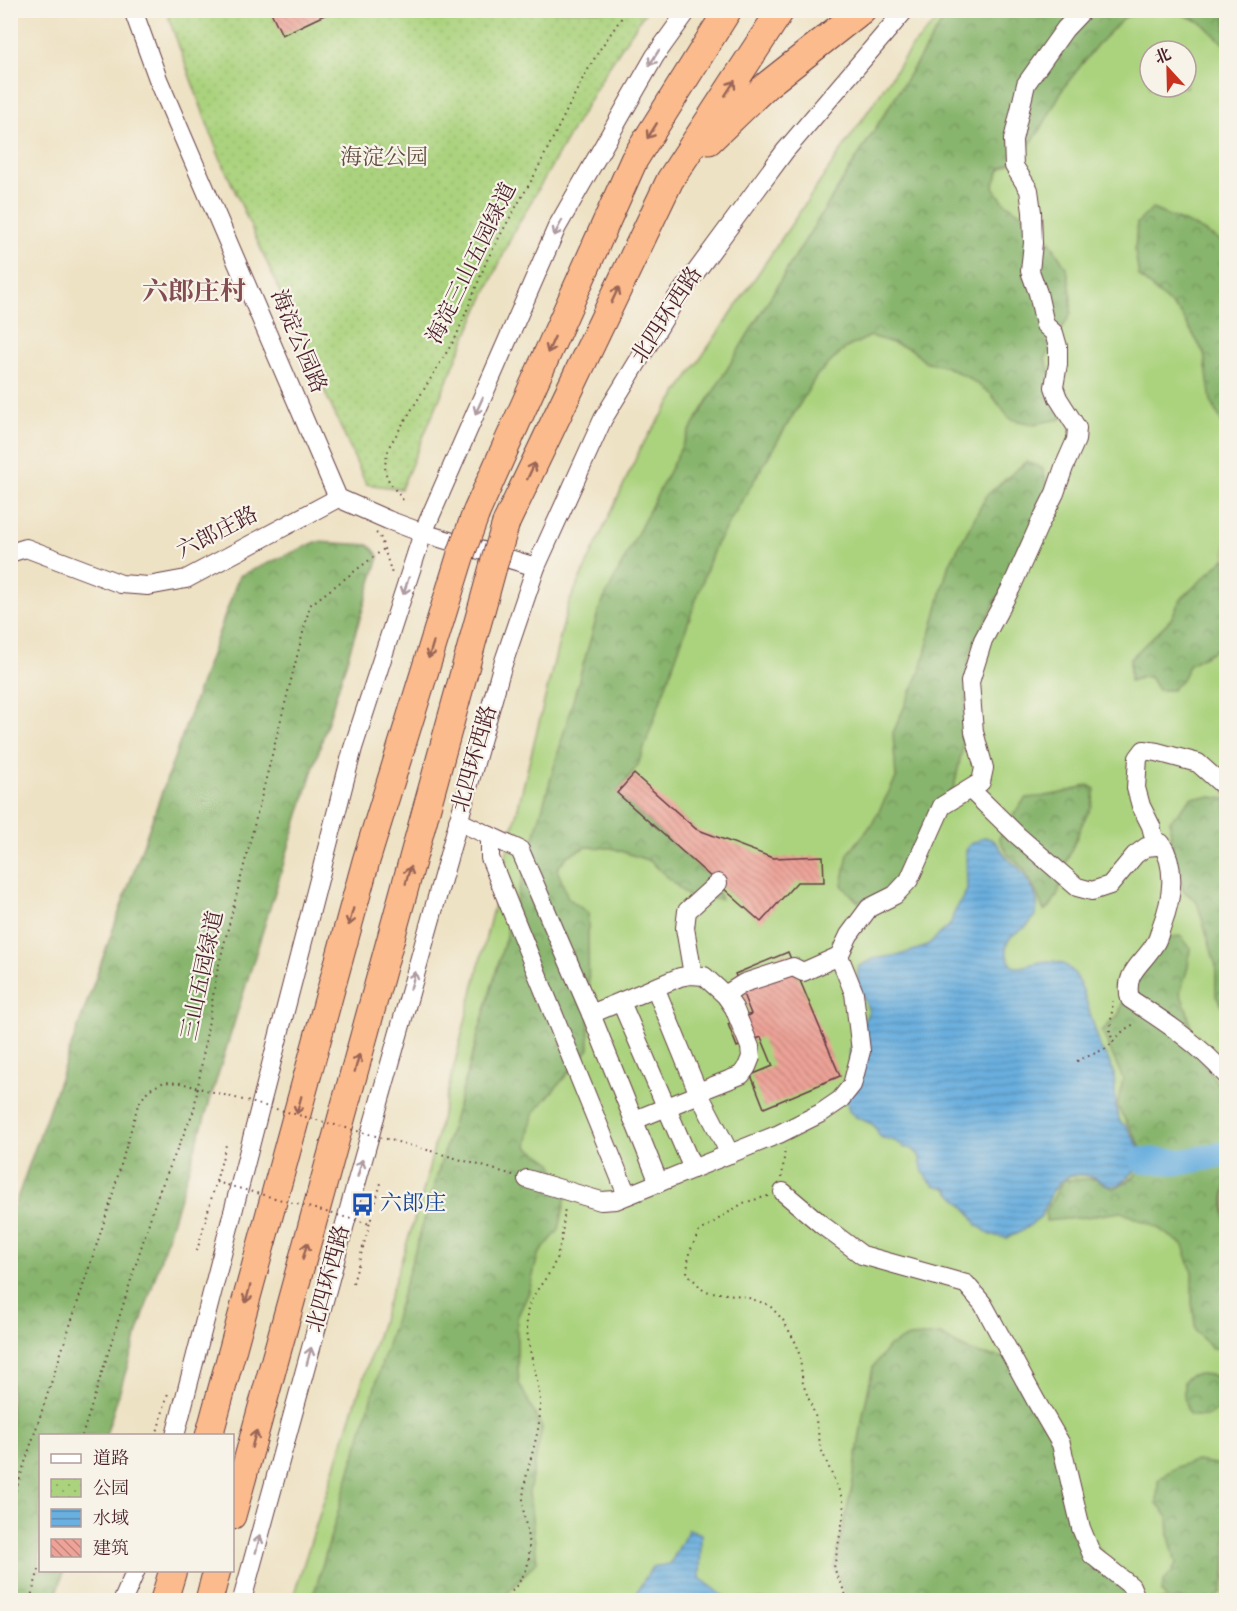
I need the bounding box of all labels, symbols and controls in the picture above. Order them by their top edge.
north arrow [1138,39,1198,99]
text: 北 [1152,44,1175,71]
one-way arrow [648,49,660,66]
one-way arrow [723,79,736,96]
one-way arrow [645,122,657,139]
park label: 海淀公园 [340,143,428,175]
street label: 海淀三山五园绿道 [420,178,526,350]
one-way arrow [552,218,563,236]
street label: 北四环西路 [625,261,711,371]
district label: 六郎庄村 [142,275,246,312]
street label: 海淀公园路 [261,285,333,399]
one-way arrow [610,286,622,304]
one-way arrow [545,336,556,354]
one-way arrow [473,396,484,415]
one-way arrow [526,462,538,480]
street label: 六郎庄路 [172,500,264,568]
one-way arrow [400,576,411,595]
one-way arrow [425,640,436,659]
street label: 北四环西路 [445,702,507,816]
one-way arrow [403,866,414,885]
one-way arrow [344,907,356,926]
street label: 三山五园绿道 [175,908,233,1044]
one-way arrow [408,971,419,990]
one-way arrow [351,1054,363,1073]
one-way arrow [293,1096,305,1115]
one-way arrow [355,1159,366,1178]
place label: 六郎庄 [380,1189,446,1221]
bus stop icon: 六郎庄 [349,1192,375,1218]
street label: 北四环西路 [300,1222,360,1336]
one-way arrow [300,1242,311,1261]
one-way arrow [242,1284,253,1303]
one-way arrow [304,1347,315,1366]
one-way arrow [248,1430,260,1449]
legend [39,1434,234,1572]
text: 道路 [93,1447,129,1473]
text: 公园 [93,1477,129,1503]
text: 水域 [93,1507,129,1533]
one-way arrow [253,1535,264,1554]
text: 建筑 [93,1537,129,1563]

